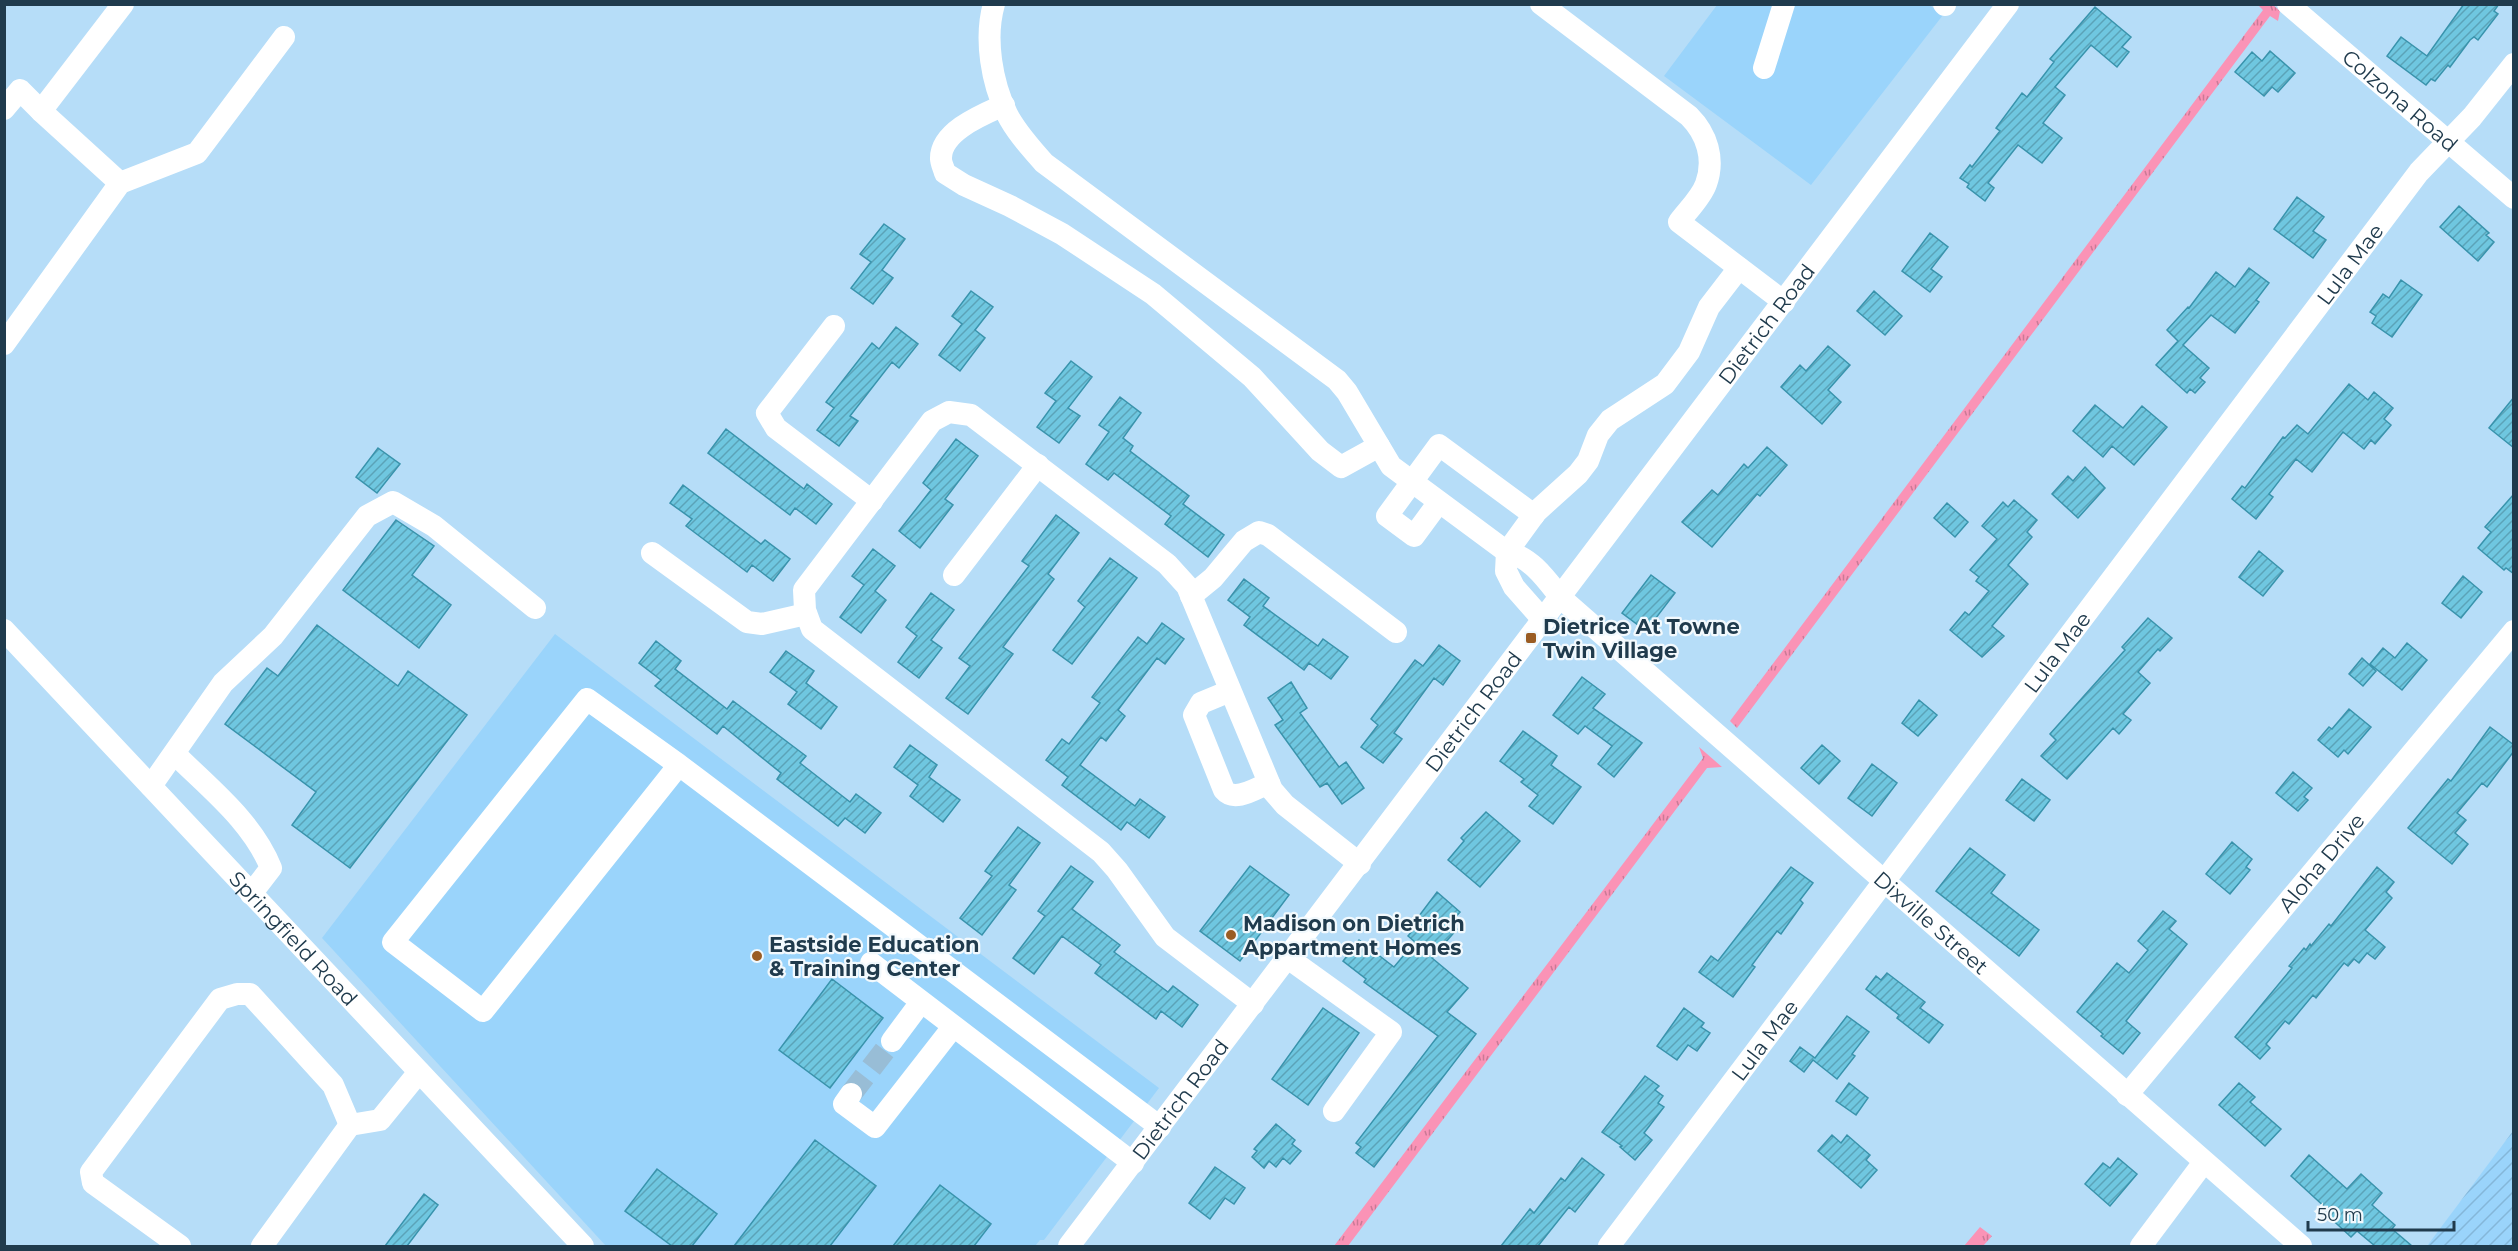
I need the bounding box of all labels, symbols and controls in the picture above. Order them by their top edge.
street label: Colzona Road [2338,44,2463,157]
street label: Lula Mae [2311,219,2388,309]
street label: Dietrich Road [1713,259,1820,389]
street label: Lula Mae [2018,607,2096,697]
place label: Dietrice At Towne Twin Village [1543,614,1740,663]
marker: Dietrice At Towne Twin Village [1524,631,1538,645]
street label: Dietrich Road [1420,646,1527,777]
street label: Aloha Drive [2273,808,2369,917]
street label: Dixville Street [1869,865,1994,979]
street label: Springfield Road [224,866,363,1011]
place label: Madison on Dietrich Appartment Homes [1242,911,1465,960]
marker: Madison on Dietrich Appartment Homes [1224,928,1238,942]
place label: Eastside Education & Training Center [769,932,980,981]
marker: Eastside Education & Training Center [750,949,764,963]
street label: Lula Mae [1726,995,1803,1085]
street label: Dietrich Road [1126,1034,1234,1164]
scale bar [2308,1194,2454,1232]
text: 50 m [2317,1204,2363,1226]

